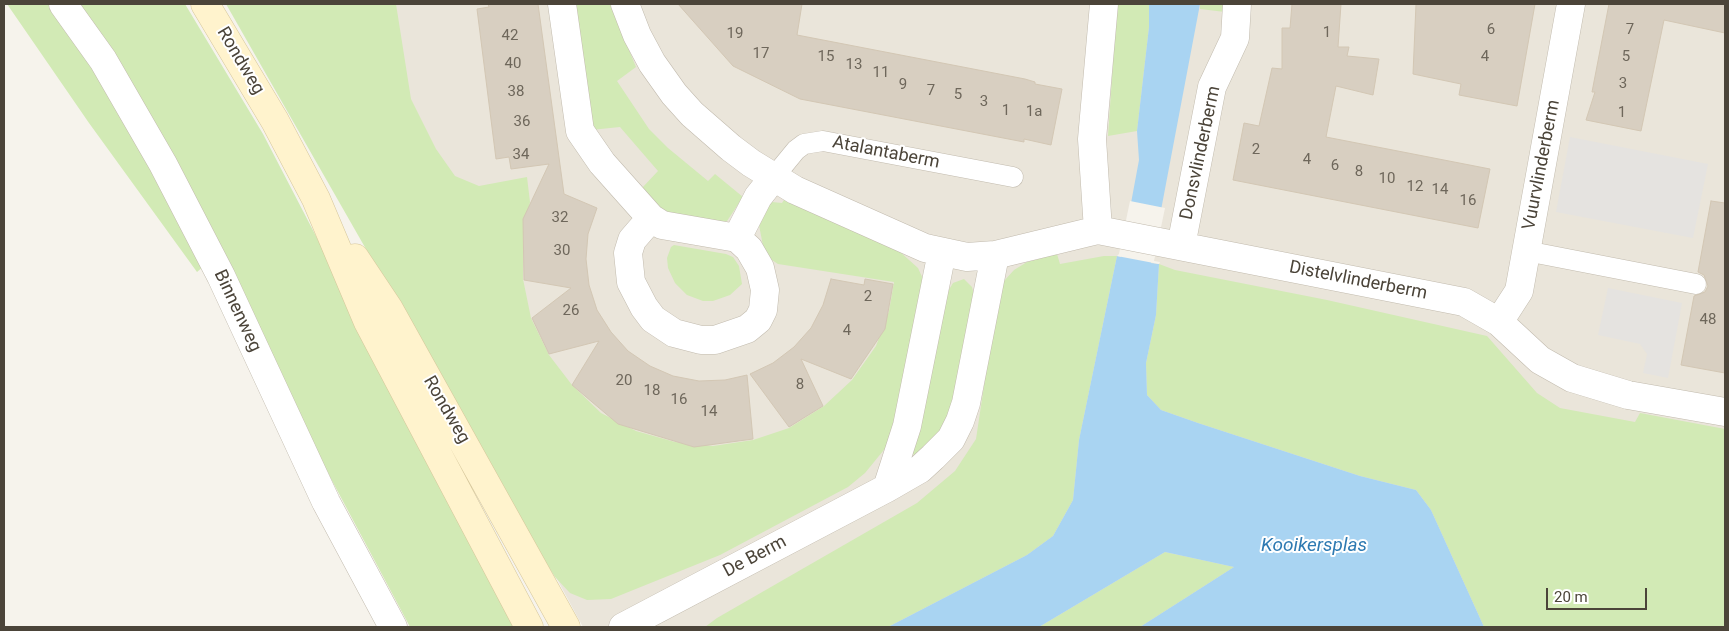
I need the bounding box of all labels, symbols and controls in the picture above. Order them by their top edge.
house number: 6 [1487,21,1495,39]
house number: 7 [1626,21,1634,39]
street label: Rondweg [212,23,268,99]
house number: 1 [1323,24,1331,42]
house number: 19 [727,25,743,43]
house number: 42 [502,27,518,45]
house number: 17 [753,45,769,63]
house number: 15 [818,48,834,66]
house number: 4 [1481,48,1489,66]
house number: 5 [1622,48,1630,66]
house number: 40 [505,55,521,73]
house number: 13 [846,56,862,74]
house number: 11 [873,64,889,82]
house number: 3 [1619,75,1627,93]
house number: 9 [899,76,907,94]
house number: 7 [927,82,935,100]
house number: 38 [508,83,524,101]
street label: Donsvlinderberm [1176,84,1226,222]
house number: 5 [954,86,962,104]
house number: 3 [980,93,988,111]
street label: Vuurvlinderberm [1519,98,1565,232]
house number: 1 [1002,102,1010,120]
house number: 1a [1026,103,1042,121]
house number: 1 [1618,104,1626,122]
house number: 36 [514,113,530,131]
street label: Atalantaberm [831,132,941,174]
house number: 2 [1252,141,1260,159]
house number: 34 [513,146,529,164]
house number: 4 [1303,151,1311,169]
house number: 6 [1331,157,1339,175]
house number: 8 [1355,163,1363,181]
house number: 10 [1379,170,1395,188]
house number: 12 [1407,178,1423,196]
house number: 14 [1432,181,1448,199]
house number: 16 [1460,192,1476,210]
house number: 32 [552,209,568,227]
house number: 30 [554,242,570,260]
street label: Distelvlinderberm [1287,257,1429,305]
street label: Binnenweg [209,266,265,356]
house number: 2 [864,288,872,306]
house number: 26 [563,302,579,320]
house number: 48 [1700,311,1716,329]
house number: 4 [843,322,851,340]
street label: Rondweg [418,372,474,448]
house number: 20 [616,372,632,390]
house number: 8 [796,376,804,394]
house number: 18 [644,382,660,400]
house number: 16 [671,391,687,409]
house number: 14 [701,403,717,421]
street label: De Berm [720,531,790,583]
water label: Kooikersplas [1261,535,1367,557]
scale bar [1549,578,1650,610]
text: 20 m [1554,588,1588,606]

